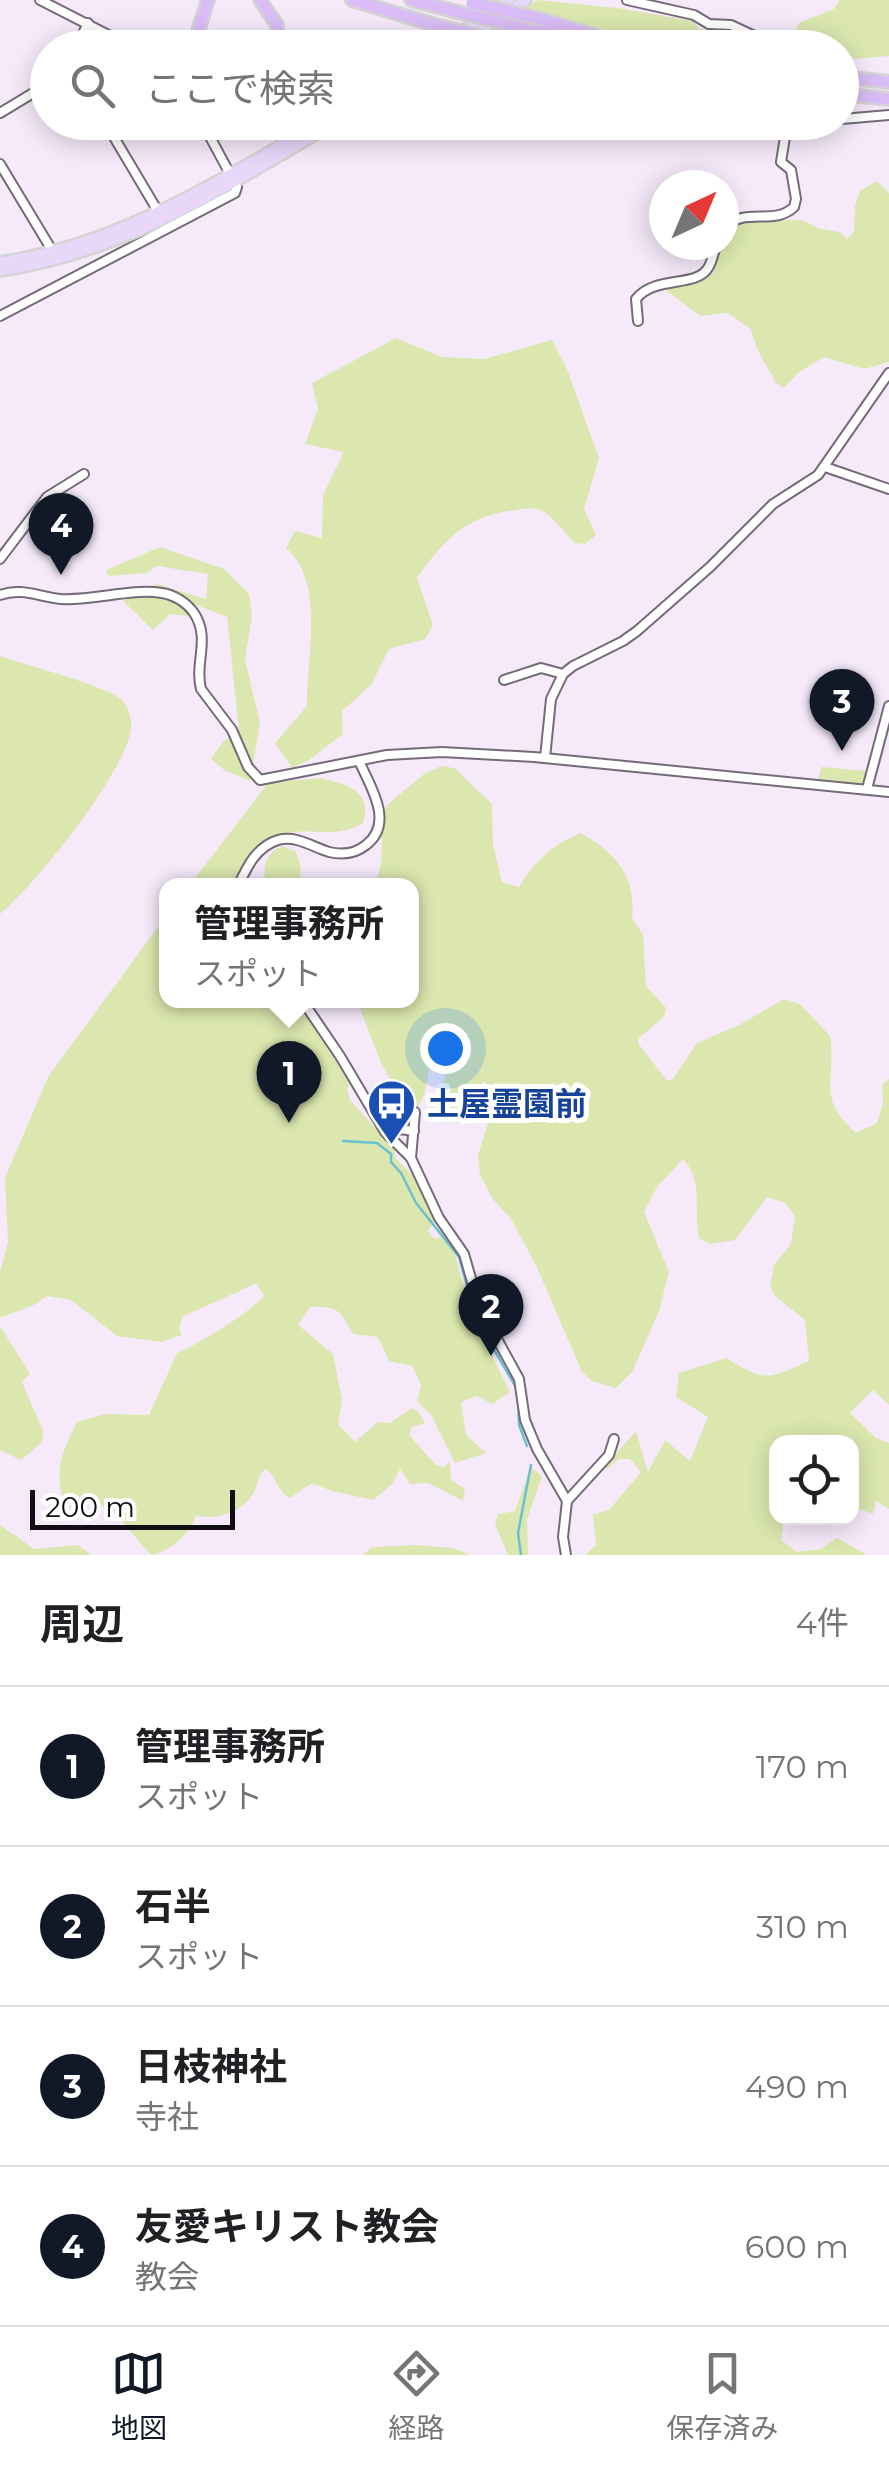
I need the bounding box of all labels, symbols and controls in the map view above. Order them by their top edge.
search box [30,30,859,140]
icon: search [65,58,120,113]
text: ここで検索 [145,65,335,112]
north arrow [649,170,739,260]
pin: 4 [28,492,94,575]
pin: 3 [810,668,874,751]
popup [159,878,419,1008]
text: 管理事務所 [194,900,384,947]
text: スポット [194,954,322,993]
your location [420,1023,471,1074]
pin: 1 [256,1040,322,1123]
bus stop icon: 土屋霊園前 [366,1078,418,1146]
place label: 土屋霊園前 [427,1084,587,1123]
pin: 2 [458,1274,524,1356]
map controls [769,1435,859,1525]
button: locate [769,1435,859,1525]
scale bar [30,1485,235,1530]
text: 200 m [45,1490,135,1524]
text: 周辺 [40,1598,124,1650]
text: 4件 [796,1603,849,1642]
text: 管理事務所 [135,1723,325,1770]
text: 1 [66,1747,79,1786]
text: 170 m [756,1747,849,1786]
text: スポット [135,1777,263,1816]
text: 石半 [135,1883,211,1930]
text: 2 [63,1907,82,1946]
text: 310 m [756,1907,849,1946]
text: スポット [135,1937,263,1976]
text: 日枝神社 [135,2043,287,2090]
text: 3 [63,2067,82,2106]
text: 490 m [745,2067,849,2106]
text: 寺社 [135,2097,199,2136]
text: 友愛キリスト教会 [135,2203,439,2250]
text: 4 [61,2227,84,2266]
text: 600 m [745,2227,849,2266]
text: 教会 [135,2257,199,2296]
tab: 地図 [111,2346,167,2446]
tab: 経路 [388,2346,444,2446]
tab: 保存済み [666,2346,778,2446]

